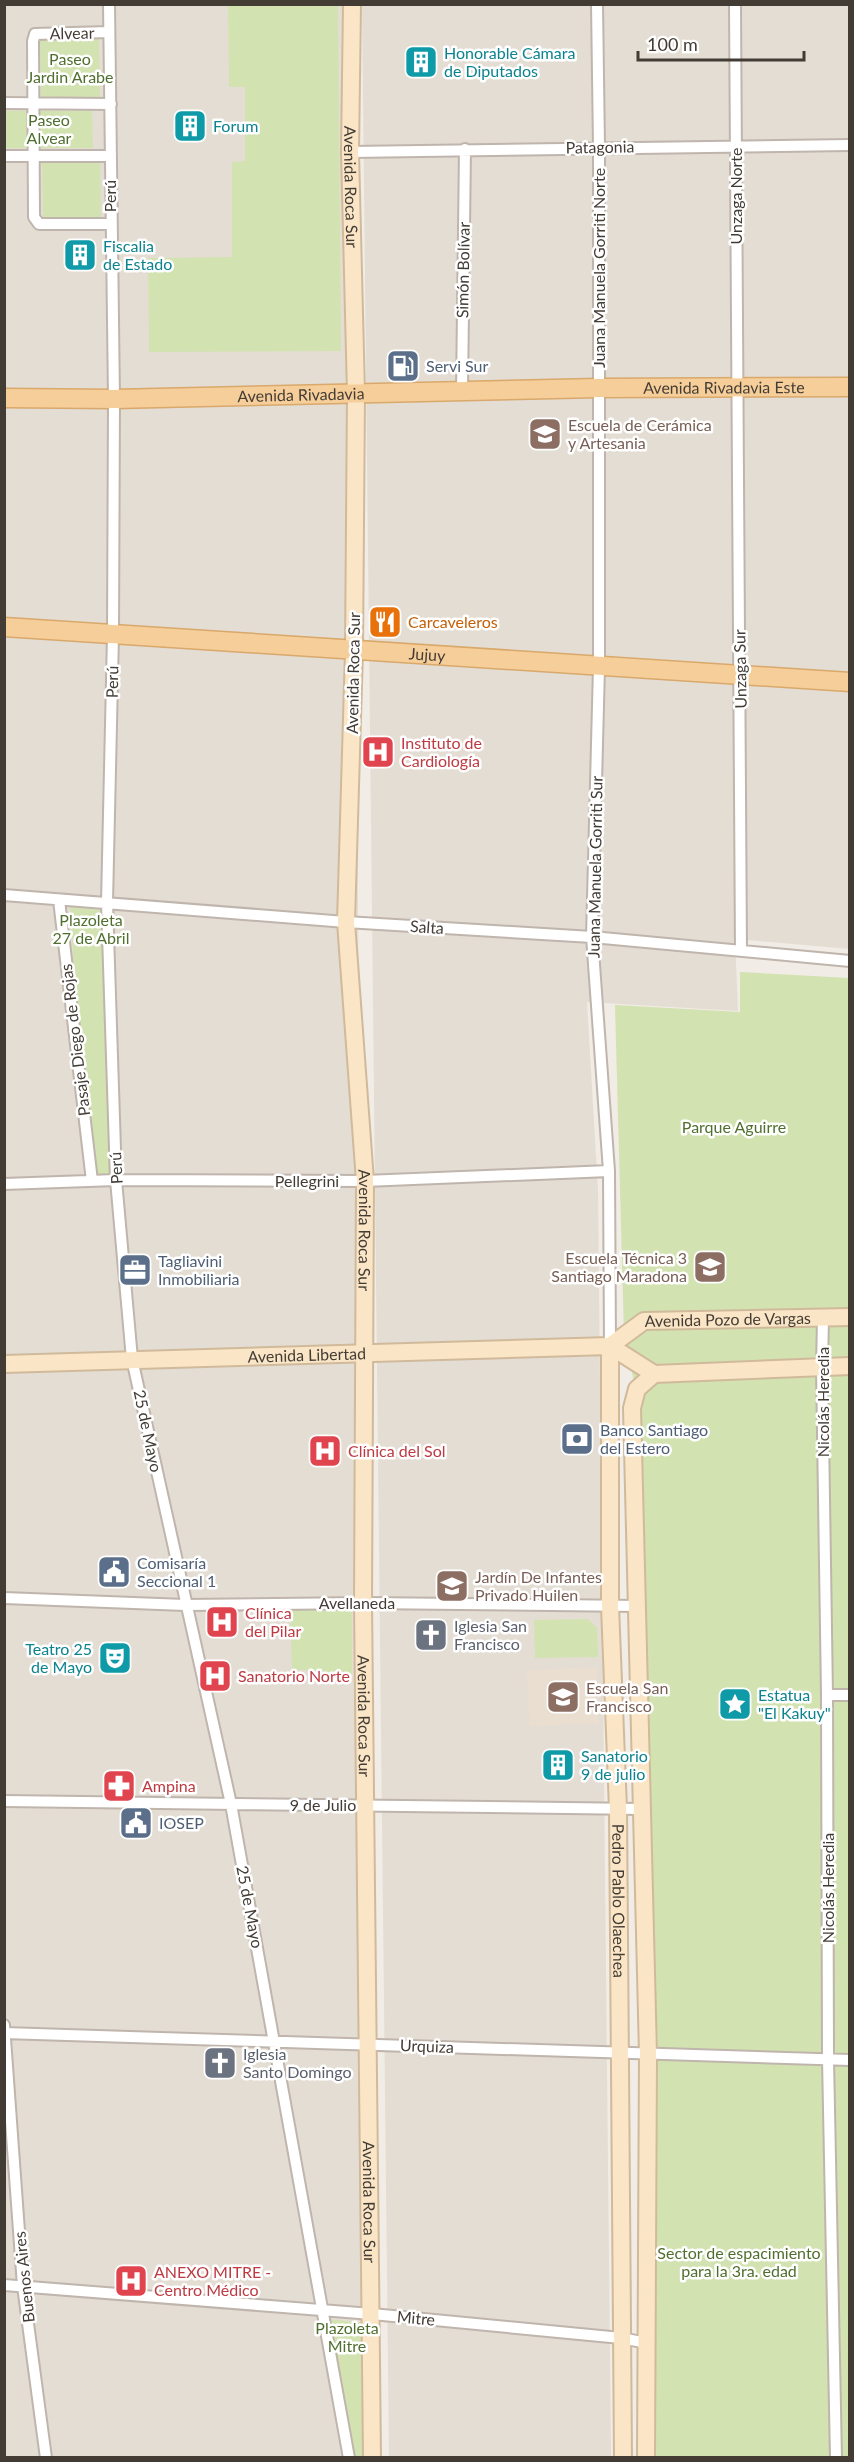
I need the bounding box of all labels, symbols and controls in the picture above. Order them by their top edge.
street label: Alvear [49,23,95,42]
scale bar [638,24,804,62]
text: 100 m [647,33,698,55]
place label: Honorable Cámara de Diputados [444,43,575,80]
building icon: Honorable Cámara de Diputados [403,44,439,80]
park label: Paseo Jardin Arabe [26,49,114,86]
building icon: Forum [172,108,208,144]
park label: Paseo Alvear [27,110,72,147]
place label: Forum [213,116,258,135]
street label: Avenida Roca Sur [341,126,362,248]
street label: Patagonia [565,136,635,157]
street label: Unzaga Norte [726,147,745,245]
street label: Juana Manuela Gorriti Norte [589,168,608,368]
street label: Perú [100,180,119,212]
street label: Simón Bolívar [452,221,473,318]
place label: Fiscalia de Estado [103,236,172,273]
building icon: Fiscalia de Estado [62,237,98,273]
fuel station icon: Servi Sur [385,348,421,384]
place label: Servi Sur [426,356,489,375]
street label: Avenida Rivadavia Este [643,377,805,397]
street label: Avenida Rivadavia [237,383,365,405]
place label: Escuela de Cerámica y Artesania [568,415,712,452]
school or university icon: Escuela de Cerámica y Artesania [527,416,563,452]
restaurant icon: Carcaveleros [367,604,403,640]
street label: Avenida Roca Sur [342,612,363,734]
place label: Carcaveleros [408,612,498,631]
street label: Unzaga Sur [729,629,750,709]
street label: Jujuy [408,643,447,665]
street label: Perú [102,666,121,698]
place label: Instituto de Cardiología [401,733,482,770]
hospital icon: Instituto de Cardiología [360,734,396,770]
street label: Juana Manuela Gorriti Sur [583,775,606,958]
park label: Plazoleta 27 de Abril [53,910,129,947]
street label: Salta [409,916,445,937]
street label: Pasaje Diego de Rojas [56,963,93,1117]
park label: Parque Aguirre [682,1117,786,1136]
street label: Perú [105,1151,126,1185]
street label: Avenida Roca Sur [355,1168,375,1291]
street label: Pellegrini [275,1171,339,1190]
place label: Escuela Técnica 3 Santiago Maradona [551,1248,687,1285]
school or university icon: Escuela Técnica 3 Santiago Maradona [692,1249,728,1285]
place label: Tagliavini Inmobiliaria [158,1251,240,1288]
office icon: Tagliavini Inmobiliaria [117,1252,153,1288]
street label: Avenida Pozo de Vargas [644,1308,811,1330]
street label: Avenida Libertad [247,1343,366,1366]
street label: Nicolás Heredia [813,1347,832,1457]
street label: 25 de Mayo [131,1388,166,1474]
place label: Banco Santiago del Estero [600,1420,708,1457]
bank icon: Banco Santiago del Estero [559,1421,595,1457]
hospital icon: Clínica del Sol [307,1433,343,1469]
place label: Clínica del Sol [348,1441,446,1460]
place label: Comisaría Seccional 1 [137,1553,216,1590]
public building icon: Comisaría Seccional 1 [96,1554,132,1590]
place label: Jardín De Infantes Privado Huilen [475,1567,602,1604]
school or university icon: Jardín De Infantes Privado Huilen [434,1568,470,1604]
street label: Avellaneda [319,1593,395,1612]
place label: Clínica del Pilar [245,1603,301,1640]
hospital icon: Clínica del Pilar [204,1604,240,1640]
place label: Iglesia San Francisco [454,1616,527,1653]
church icon: Iglesia San Francisco [413,1617,449,1653]
place label: Teatro 25 de Mayo [25,1639,92,1676]
theatre icon: Teatro 25 de Mayo [97,1640,133,1676]
street label: Avenida Roca Sur [355,1655,375,1777]
hospital icon: Sanatorio Norte [197,1658,233,1694]
place label: Sanatorio Norte [238,1666,350,1685]
place label: Escuela San Francisco [586,1678,668,1715]
school or university icon: Escuela San Francisco [545,1679,581,1715]
place label: Estatua "El Kakuy" [758,1685,831,1722]
place icon: Estatua "El Kakuy" [717,1686,753,1722]
place label: Sanatorio 9 de julio [581,1746,648,1783]
building icon: Sanatorio 9 de julio [540,1747,576,1783]
pharmacy icon: Ampina [101,1768,137,1804]
place label: Ampina [142,1776,196,1795]
street label: 9 de Julio [290,1795,356,1814]
public building icon: IOSEP [118,1805,154,1841]
place label: IOSEP [159,1813,204,1832]
street label: Pedro Pablo Olaechea [609,1824,629,1978]
street label: Nicolás Heredia [818,1833,837,1943]
street label: 25 de Mayo [233,1864,268,1950]
street label: Urquiza [400,2035,454,2056]
place label: Iglesia Santo Domingo [243,2044,352,2081]
church icon: Iglesia Santo Domingo [202,2045,238,2081]
street label: Avenida Roca Sur [360,2141,380,2263]
street label: Buenos Aires [9,2230,38,2324]
park label: Sector de espacimiento para la 3ra. edad [657,2243,821,2280]
place label: ANEXO MITRE - Centro Médico [154,2262,271,2299]
hospital icon: ANEXO MITRE - Centro Médico [113,2263,149,2299]
street label: Mitre [396,2306,436,2329]
park label: Plazoleta Mitre [315,2318,379,2355]

